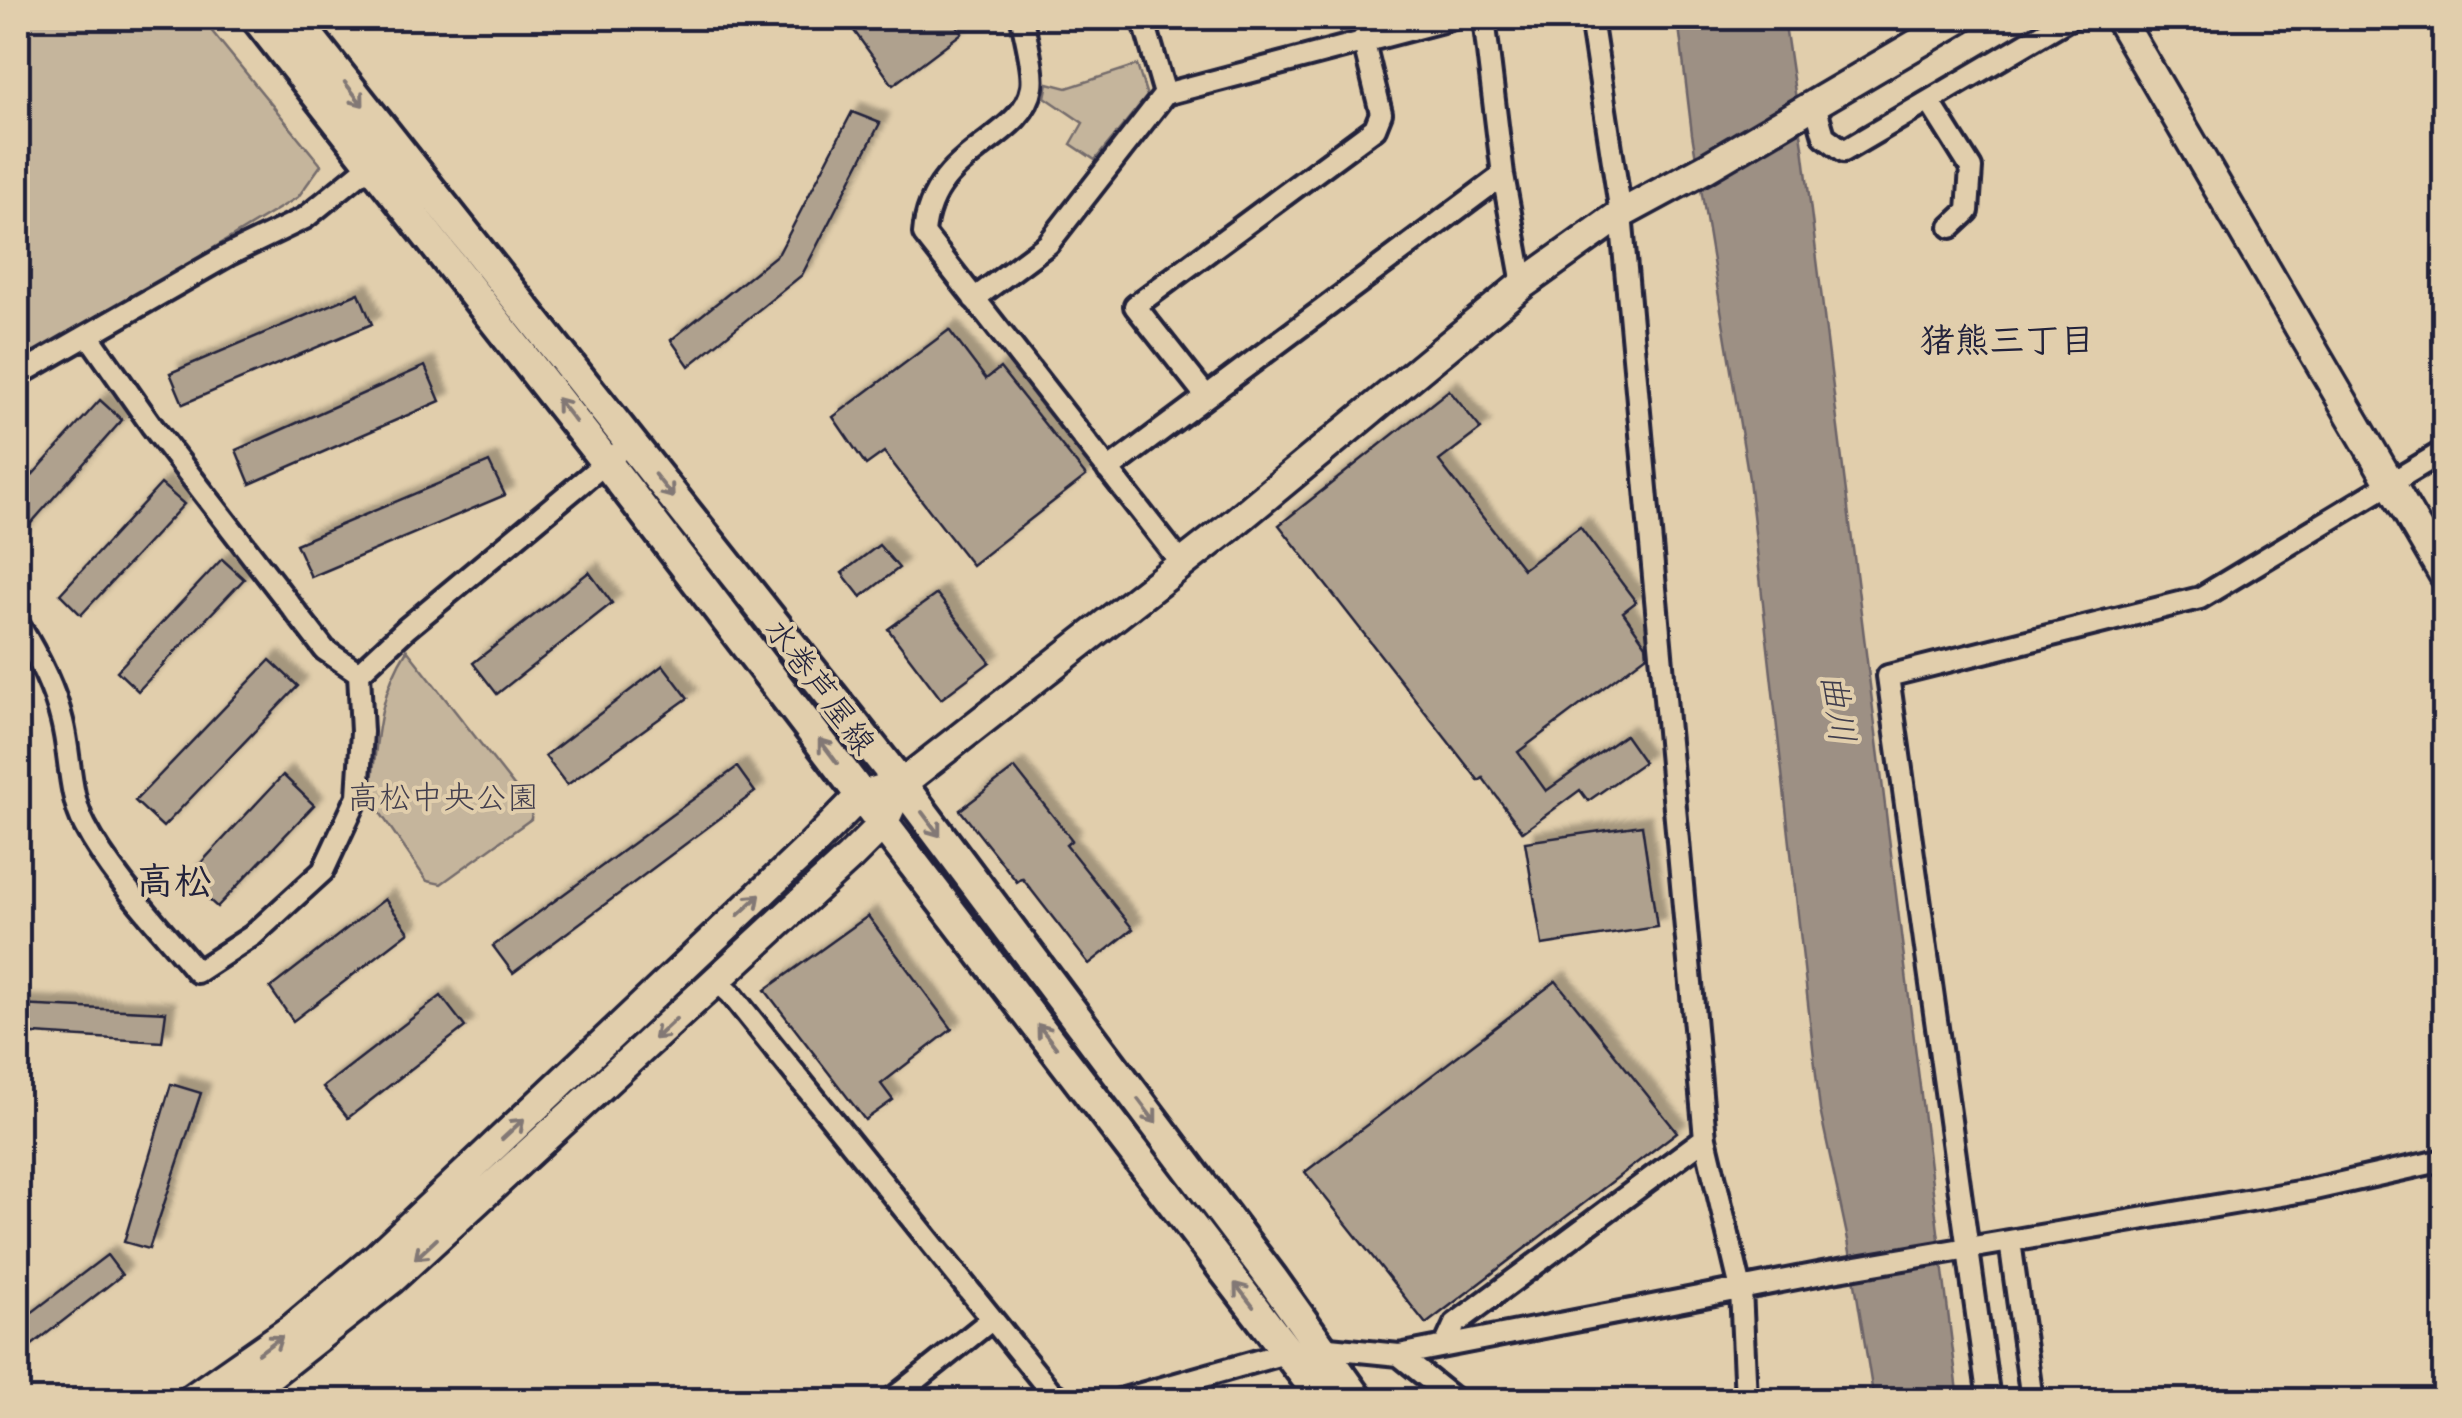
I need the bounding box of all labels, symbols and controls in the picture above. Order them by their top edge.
one-way arrow [343,80,364,107]
district label: 猪熊三丁目 [1919,311,2095,364]
one-way arrow [555,397,576,424]
one-way arrow [653,473,675,499]
street label: 水巻芦屋線 [755,607,889,763]
water label: 曲川 [1810,670,1872,746]
one-way arrow [817,738,838,765]
park label: 高松中央公園 [347,771,539,819]
one-way arrow [920,810,941,837]
district label: 高松 [136,850,212,907]
one-way arrow [736,893,760,917]
one-way arrow [653,1017,678,1040]
one-way arrow [1037,1023,1058,1050]
one-way arrow [1137,1097,1158,1124]
one-way arrow [500,1117,524,1141]
one-way arrow [413,1236,439,1260]
one-way arrow [1234,1282,1256,1308]
one-way arrow [256,1334,283,1355]

